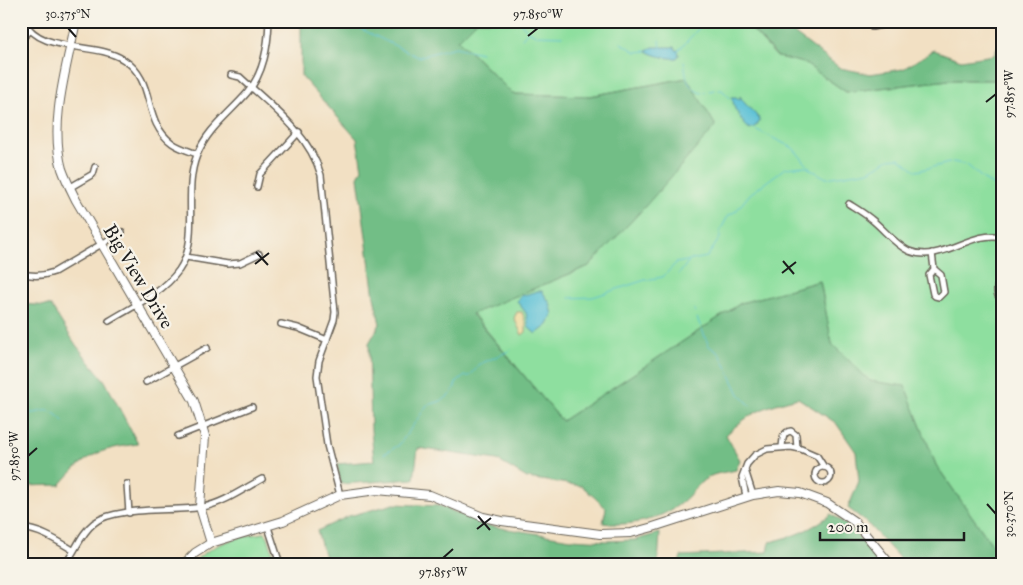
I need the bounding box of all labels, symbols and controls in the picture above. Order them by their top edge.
text: 30.375°N [45,7,91,21]
text: 97.850°W [513,7,564,21]
text: 97.855°W [1002,69,1016,118]
street label: Big View Drive [98,220,179,333]
text: 97.850°W [7,430,21,481]
text: 30.370°N [1002,491,1016,538]
scale bar [820,510,964,542]
text: 200 m [828,518,869,536]
text: 97.855°W [419,565,468,579]

